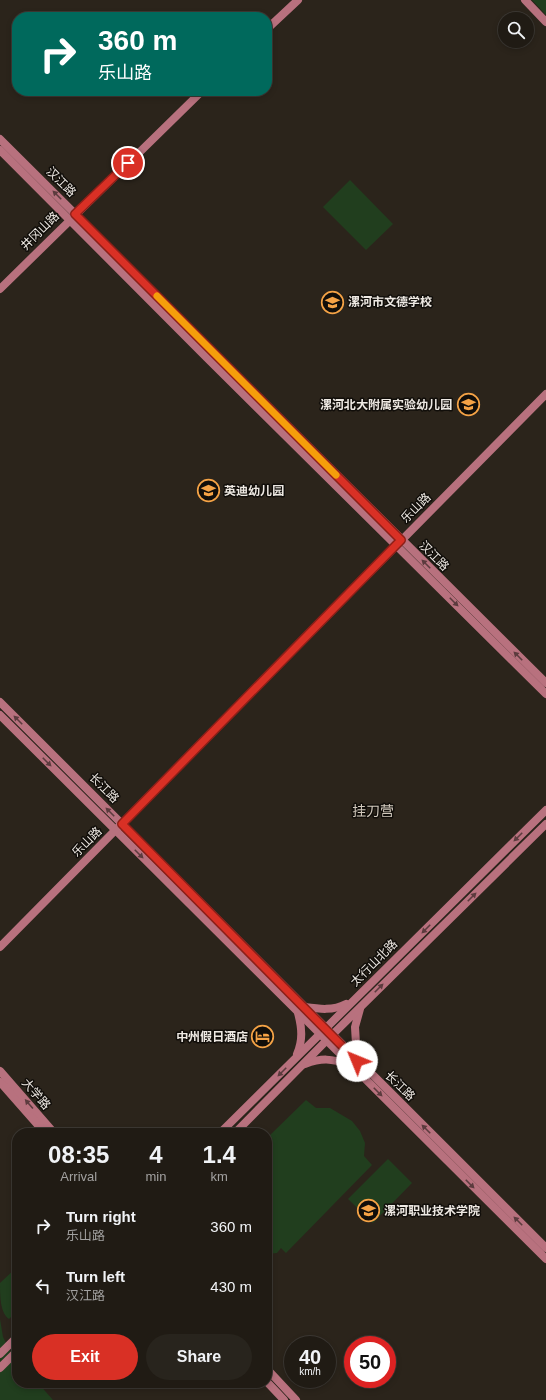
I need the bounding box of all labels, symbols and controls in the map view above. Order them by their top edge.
map controls [498,12,534,48]
button: search [498,12,534,48]
text: 360 m [98,25,177,56]
icon: right [32,28,84,80]
text: 乐山路 [98,63,152,83]
pin [111,146,145,180]
icon: arrive [117,152,139,174]
street label: 汉江路 [43,164,79,200]
one-way arrow [52,190,62,200]
street label: 井冈山路 [18,209,62,253]
school or university icon: 漯河市文德学校 [319,289,345,315]
place label: 漯河市文德学校 [348,295,432,309]
school or university icon: 漯河北大附属实验幼儿园 [455,392,481,418]
place label: 漯河北大附属实验幼儿园 [320,398,452,412]
school or university icon: 英迪幼儿园 [195,478,221,504]
place label: 英迪幼儿园 [224,484,284,498]
street label: 乐山路 [398,490,434,526]
street label: 汉江路 [416,538,452,574]
one-way arrow [421,560,431,569]
one-way arrow [449,598,459,607]
one-way arrow [513,651,523,661]
one-way arrow [13,715,23,725]
one-way arrow [42,757,52,767]
street label: 长江路 [86,770,122,806]
district label: 挂刀营 [352,803,394,819]
one-way arrow [105,807,115,817]
street label: 乐山路 [69,824,105,860]
one-way arrow [513,832,523,842]
one-way arrow [134,849,144,859]
one-way arrow [467,892,477,902]
one-way arrow [421,924,431,933]
street label: 太行山北路 [348,937,400,989]
one-way arrow [374,984,384,993]
hotel icon: 中州假日酒店 [250,1024,276,1050]
place label: 中州假日酒店 [176,1030,248,1044]
position arrow [336,1040,378,1082]
one-way arrow [277,1067,287,1077]
street label: 长江路 [382,1068,418,1104]
street label: 大学路 [19,1076,53,1112]
one-way arrow [373,1088,383,1097]
one-way arrow [24,1098,33,1109]
one-way arrow [421,1124,431,1134]
text: 08:35 [48,1141,109,1168]
text: 4 [149,1141,163,1168]
text: 1.4 [203,1141,236,1168]
text: Arrival [60,1169,97,1184]
text: min [146,1169,166,1184]
text: km [211,1169,228,1184]
one-way arrow [465,1179,475,1189]
school or university icon: 漯河职业技术学院 [355,1198,381,1224]
place label: 漯河职业技术学院 [384,1204,480,1218]
text: Turn right [66,1208,136,1225]
icon: right [32,1215,54,1237]
one-way arrow [513,1216,523,1226]
text: 360 m [210,1218,252,1235]
text: 乐山路 [66,1228,105,1243]
text: Turn left [66,1268,125,1285]
icon: left [32,1275,54,1297]
text: 430 m [210,1278,252,1295]
text: 汉江路 [66,1288,105,1303]
button: Exit [32,1334,138,1380]
button: Share [146,1334,252,1380]
speed limit sign: 50 [344,1336,396,1388]
text: 40 [299,1346,321,1368]
text: km/h [299,1366,321,1377]

